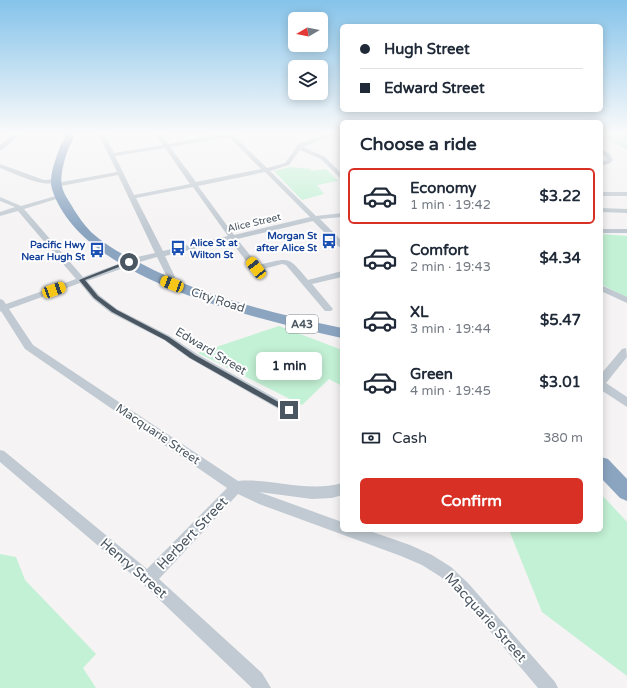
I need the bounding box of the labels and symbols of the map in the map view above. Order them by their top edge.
north arrow [288,12,328,52]
street label: Alice Street [226,211,282,235]
place label: Morgan St after Alice St [256,230,317,254]
bus stop icon: Morgan St after Alice St [320,232,338,250]
place label: Alice St at Wilton St [190,237,238,261]
place label: Pacific Hwy Near Hugh St [21,239,86,263]
bus stop icon: Alice St at Wilton St [169,239,187,257]
bus stop icon: Pacific Hwy Near Hugh St [88,241,106,259]
route start [120,253,138,271]
car [244,255,268,281]
car [159,274,185,294]
car [41,280,67,300]
street label: City Road [189,285,247,315]
road number: A43 [286,315,318,333]
street label: Edward Street [173,324,250,378]
callout: 1 min [256,352,322,380]
street label: Macquarie Street [113,401,203,467]
route end [280,401,298,419]
street label: Herbert Street [153,493,232,573]
street label: Henry Street [97,535,171,603]
street label: Macquarie Street [441,569,531,666]

